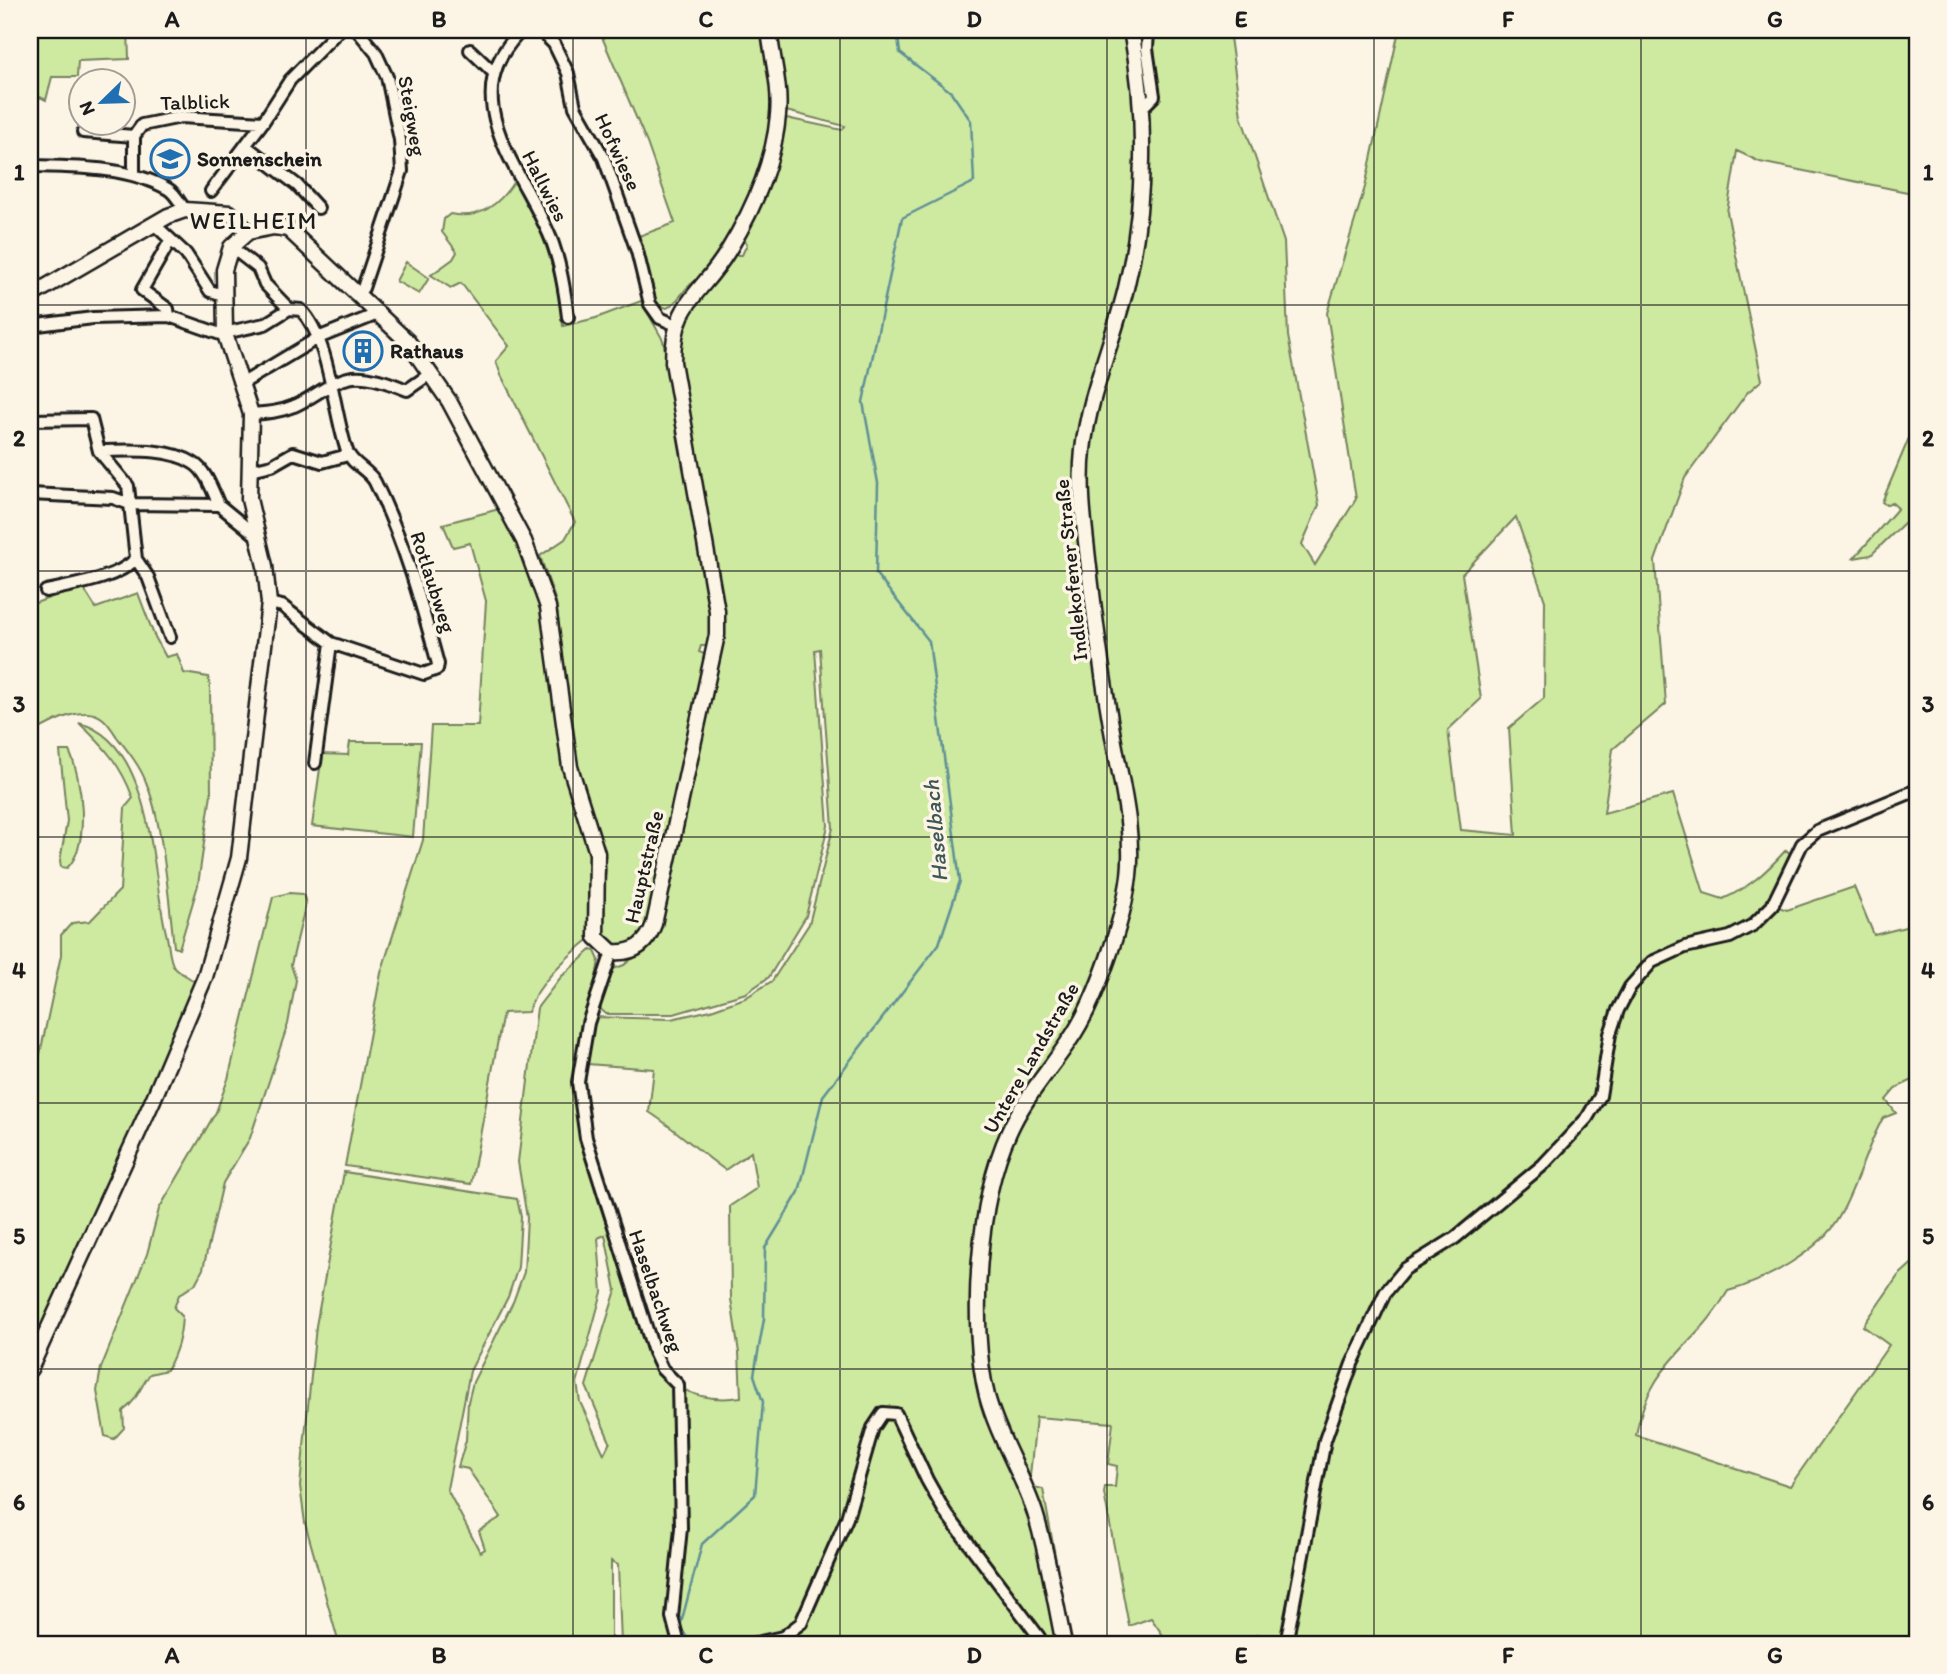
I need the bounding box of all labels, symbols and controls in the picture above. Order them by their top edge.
text: A [164,5,180,33]
text: B [432,5,447,33]
text: C [699,5,714,33]
text: D [966,5,982,33]
text: E [1235,5,1248,33]
text: F [1502,5,1515,33]
text: G [1767,5,1783,33]
north arrow [66,66,136,136]
street label: Steigweg [393,74,432,158]
street label: Talblick [160,88,230,115]
text: N [74,98,100,119]
street label: Hofwiese [590,109,647,194]
school or university icon: Sonnenschein [149,138,191,180]
place label: Sonnenschein [197,146,322,171]
street label: Hallwies [517,146,574,226]
text: 1 [14,158,25,186]
text: 1 [1923,158,1934,186]
district label: WEILHEIM [190,206,318,235]
building icon: Rathaus [342,330,384,372]
place label: Rathaus [390,338,464,363]
text: 2 [13,424,26,452]
text: 2 [1922,424,1935,452]
street label: Indlekofener Straße [1049,478,1092,662]
street label: Rotlaubweg [405,528,462,636]
text: 3 [13,690,26,718]
text: 3 [1922,690,1935,718]
water label: Haselbach [917,779,953,883]
street label: Hauptstraße [618,808,669,926]
text: 4 [12,956,26,984]
text: 4 [1921,956,1935,984]
street label: Untere Landstraße [977,978,1084,1138]
text: 5 [13,1222,25,1250]
text: 5 [1922,1222,1934,1250]
street label: Haselbachweg [624,1226,689,1356]
text: 6 [13,1488,25,1516]
text: 6 [1922,1488,1934,1516]
text: A [164,1641,180,1669]
text: B [432,1641,447,1669]
text: C [699,1641,714,1669]
text: D [966,1641,982,1669]
text: E [1235,1641,1248,1669]
text: F [1502,1641,1515,1669]
text: G [1767,1641,1783,1669]

